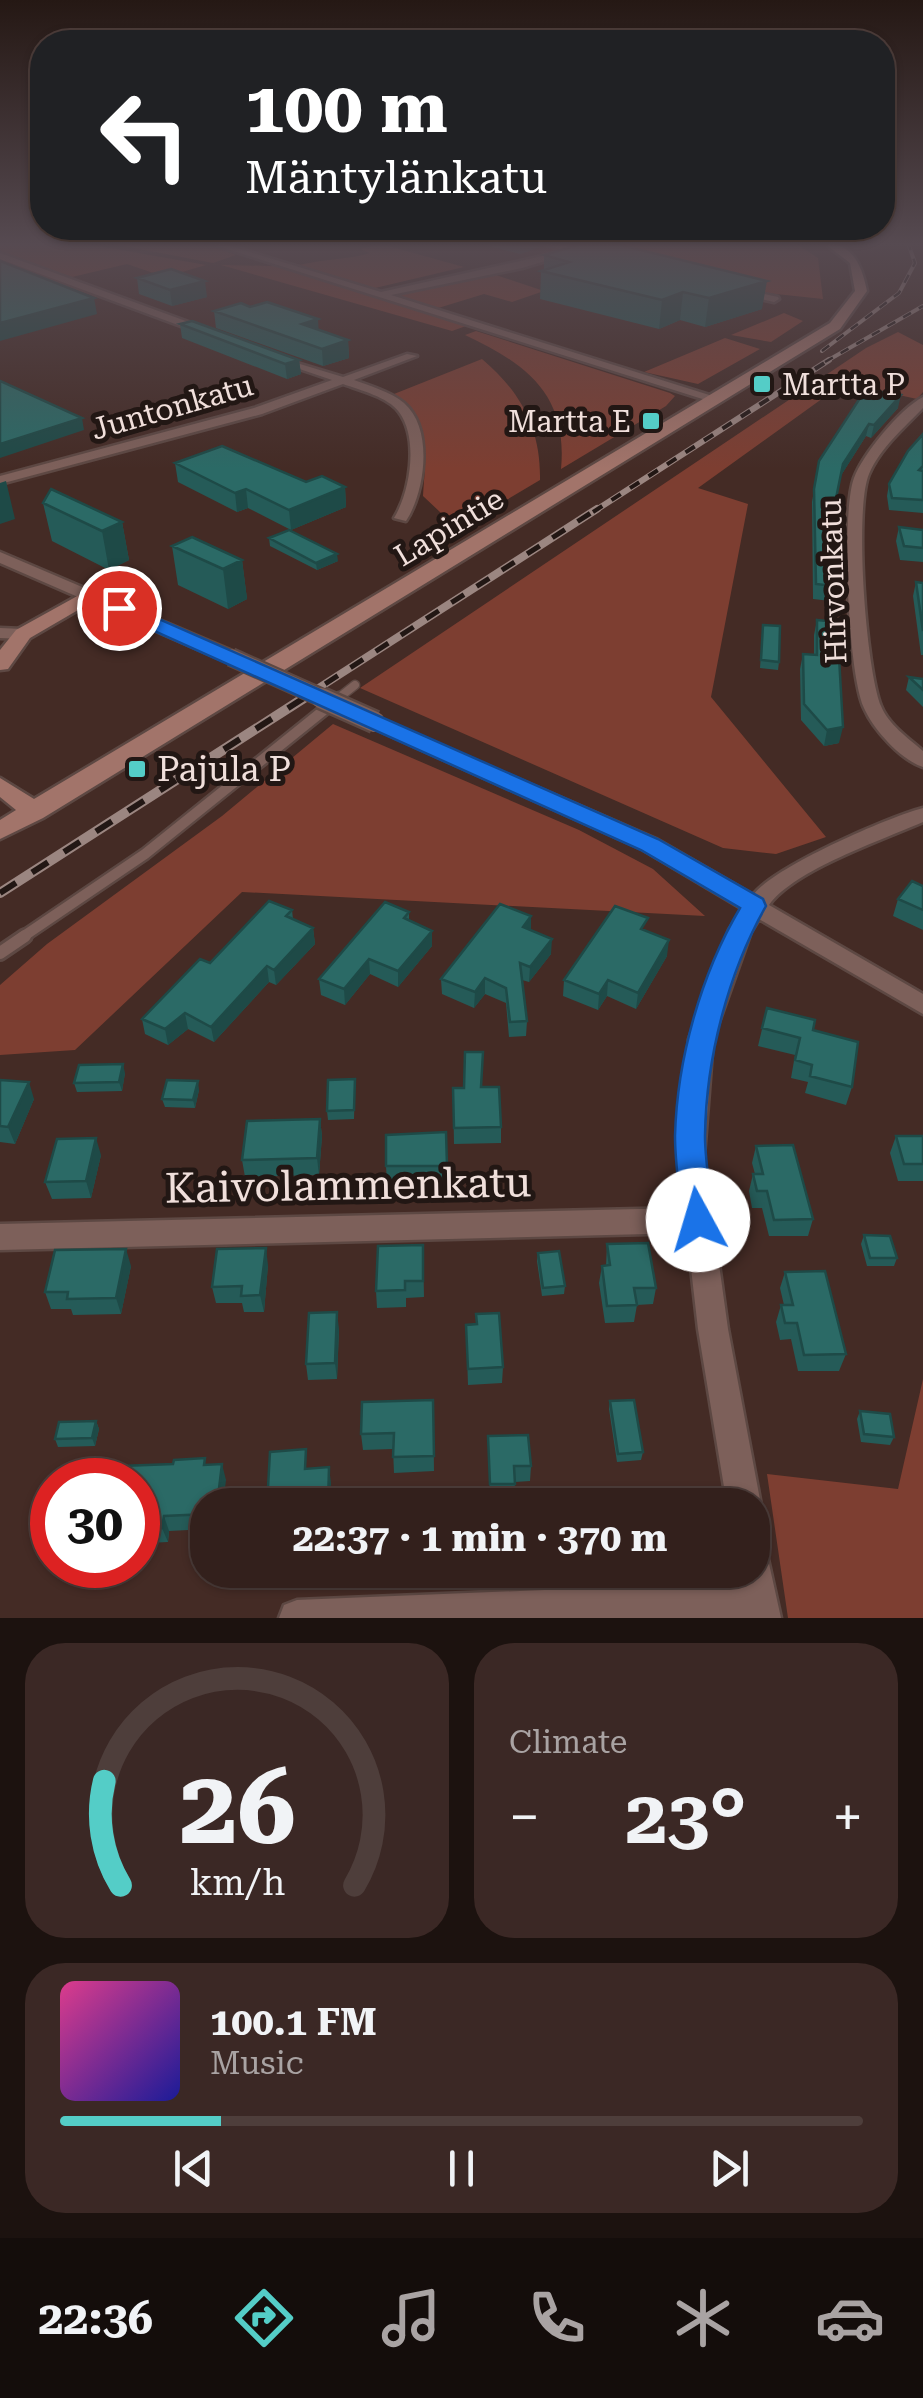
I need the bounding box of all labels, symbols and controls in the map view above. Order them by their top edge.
text: 100 m [245,67,448,149]
icon: left [80,70,210,200]
text: Mäntylänkatu [245,151,547,204]
street label: Juntonkatu [87,367,257,447]
place label: Martta P [782,367,905,402]
marker: Martta P [751,373,773,395]
place label: Martta E [508,404,631,439]
marker: Martta E [640,410,662,432]
street label: Lapintie [388,481,510,573]
street label: Hirvonkatu [813,497,853,664]
pin [77,566,162,651]
icon: arrive [92,581,147,636]
place label: Pajula P [157,749,291,790]
marker: Pajula P [126,758,148,780]
street label: Kaivolammenkatu [164,1157,532,1213]
position arrow [646,1168,750,1272]
speed limit sign: 30 [30,1458,160,1588]
text: 22:37 · 1 min · 370 m [293,1516,667,1560]
text: Climate [509,1723,627,1761]
text: 26 [179,1747,295,1868]
text: 23° [625,1773,747,1861]
text: − [509,1785,540,1849]
text: + [832,1785,863,1849]
text: km/h [189,1862,285,1904]
text: 100.1 FM [210,2000,377,2044]
text: Music [210,2044,304,2082]
icon: previous [166,2141,221,2196]
icon: pause [434,2141,489,2196]
icon: next [702,2141,757,2196]
icon: directions [229,2283,299,2353]
icon: music [376,2283,446,2353]
icon: phone [522,2283,592,2353]
icon: climate [668,2283,738,2353]
icon: car [815,2283,885,2353]
text: 22:36 [38,2292,153,2345]

